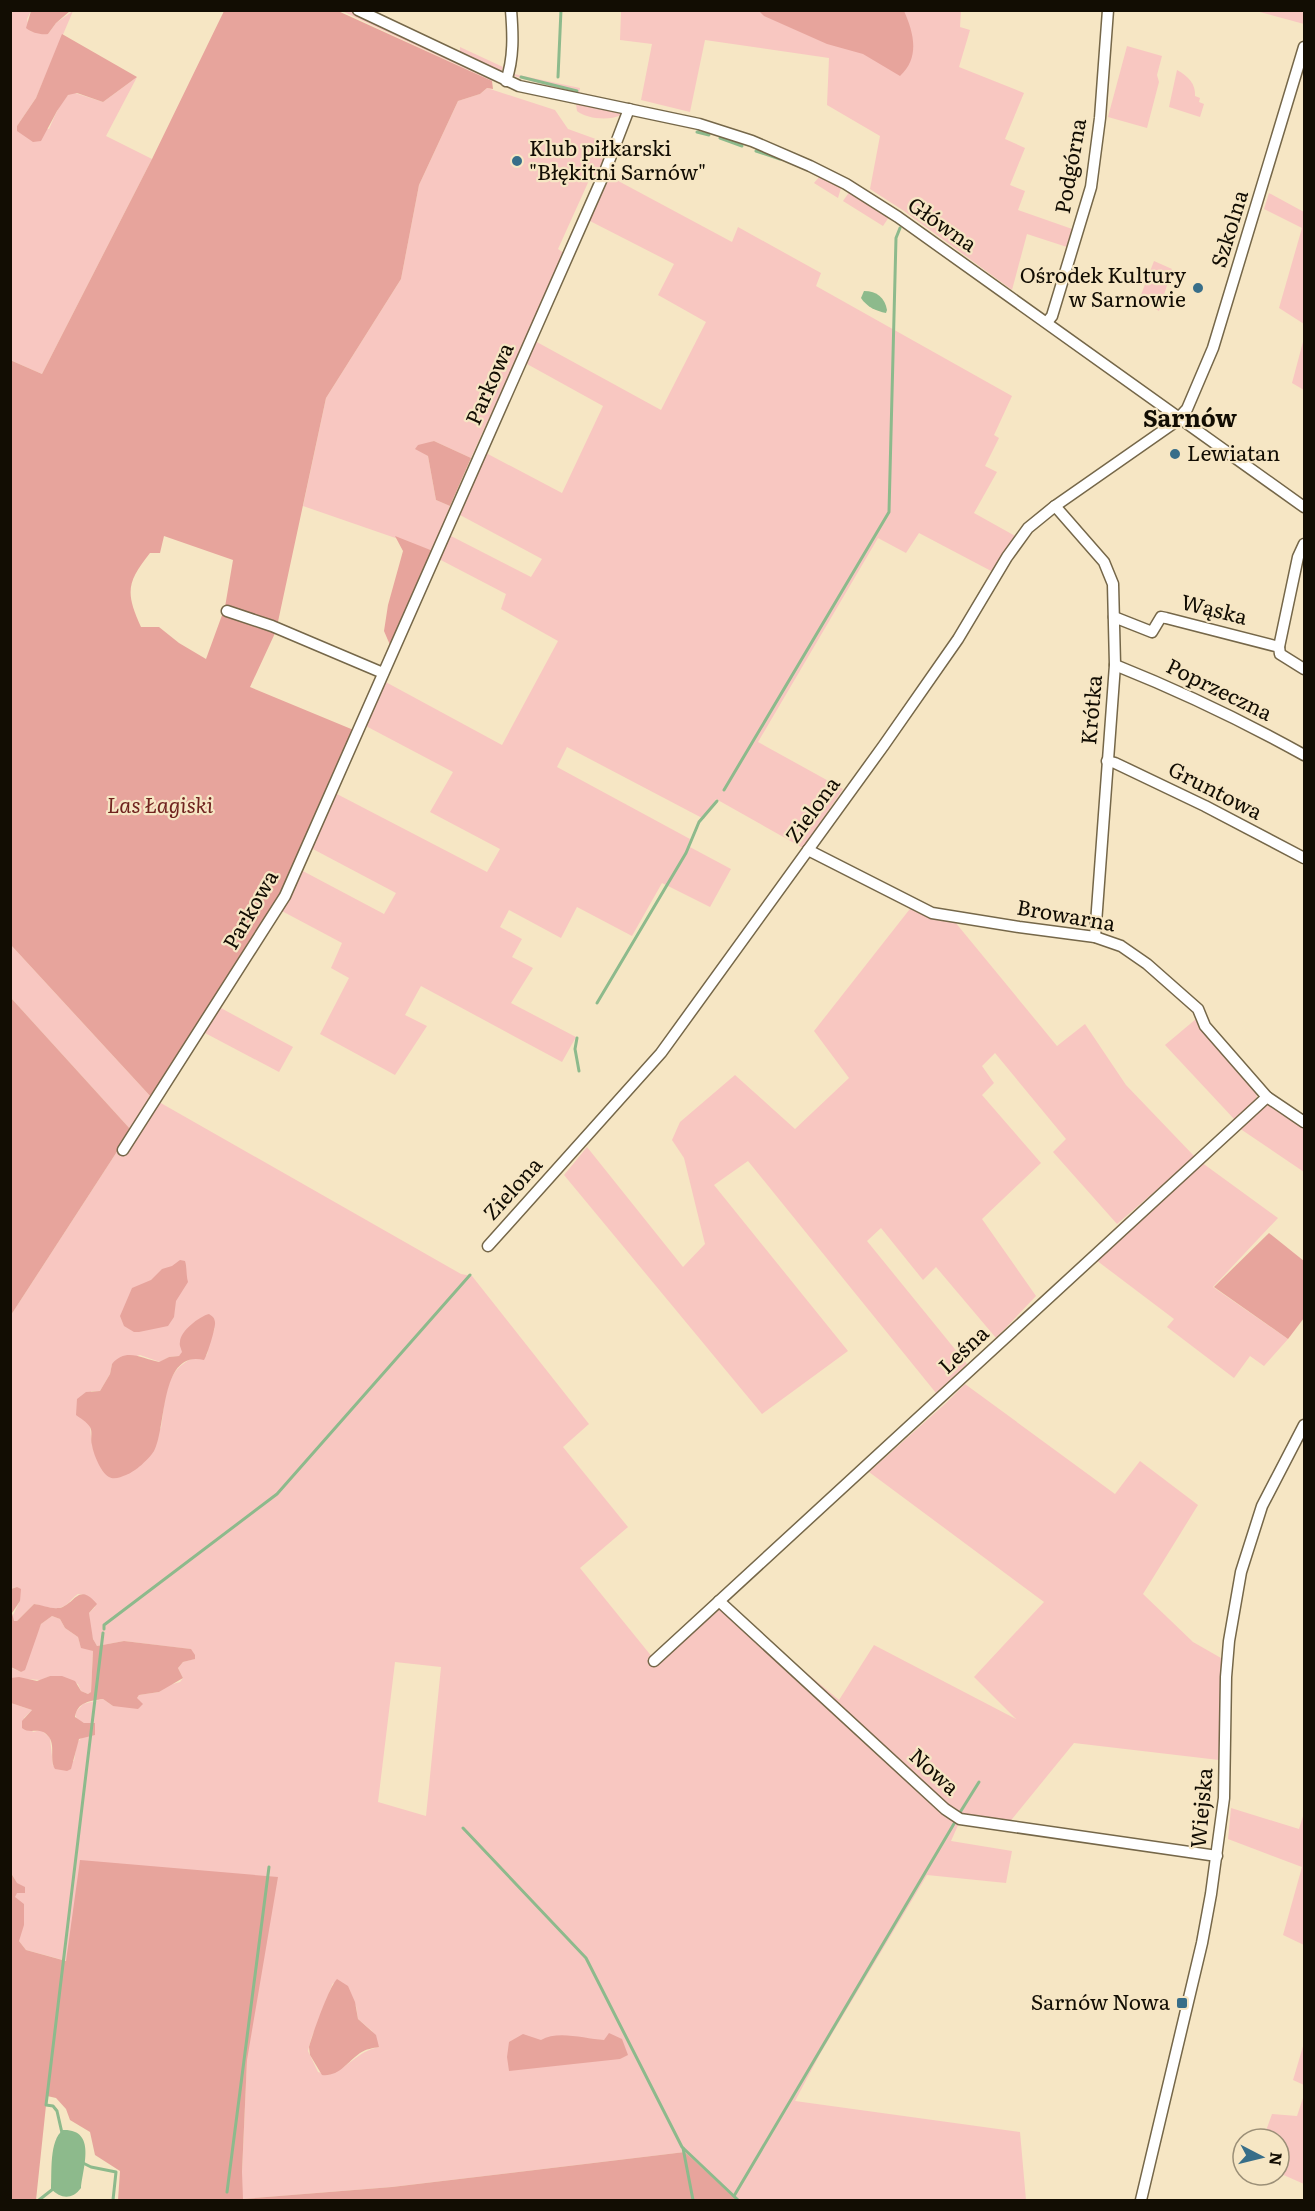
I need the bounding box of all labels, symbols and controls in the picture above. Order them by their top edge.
street label: Podgórna [1045,115,1092,216]
place label: Klub piłkarski "Błękitni Sarnów" [529,131,706,186]
marker: Klub piłkarski "Błękitni Sarnów" [510,154,524,168]
street label: Szkolna [1201,185,1254,271]
street label: Główna [903,188,985,258]
place label: Ośrodek Kultury w Sarnowie [1020,258,1187,313]
marker: Ośrodek Kultury w Sarnowie [1191,281,1205,295]
street label: Parkowa [456,336,520,429]
district label: Sarnów [1143,399,1237,434]
place label: Lewiatan [1187,436,1280,467]
marker: Lewiatan [1168,447,1182,461]
street label: Wąska [1178,584,1252,631]
street label: Poprzeczna [1162,649,1279,727]
street label: Krótka [1071,673,1108,746]
street label: Gruntowa [1164,752,1269,826]
street label: Zielona [776,768,846,848]
park label: Las Łagiski [107,788,214,819]
street label: Parkowa [214,863,284,954]
street label: Browarna [1015,890,1119,938]
street label: Zielona [474,1148,548,1226]
street label: Leśna [930,1316,995,1380]
street label: Nowa [904,1739,968,1801]
street label: Wiejska [1181,1766,1219,1849]
place label: Sarnów Nowa [1031,1985,1171,2016]
marker: Sarnów Nowa [1175,1996,1189,2010]
north arrow [1231,2127,1291,2187]
text: N [1264,2151,1290,2167]

